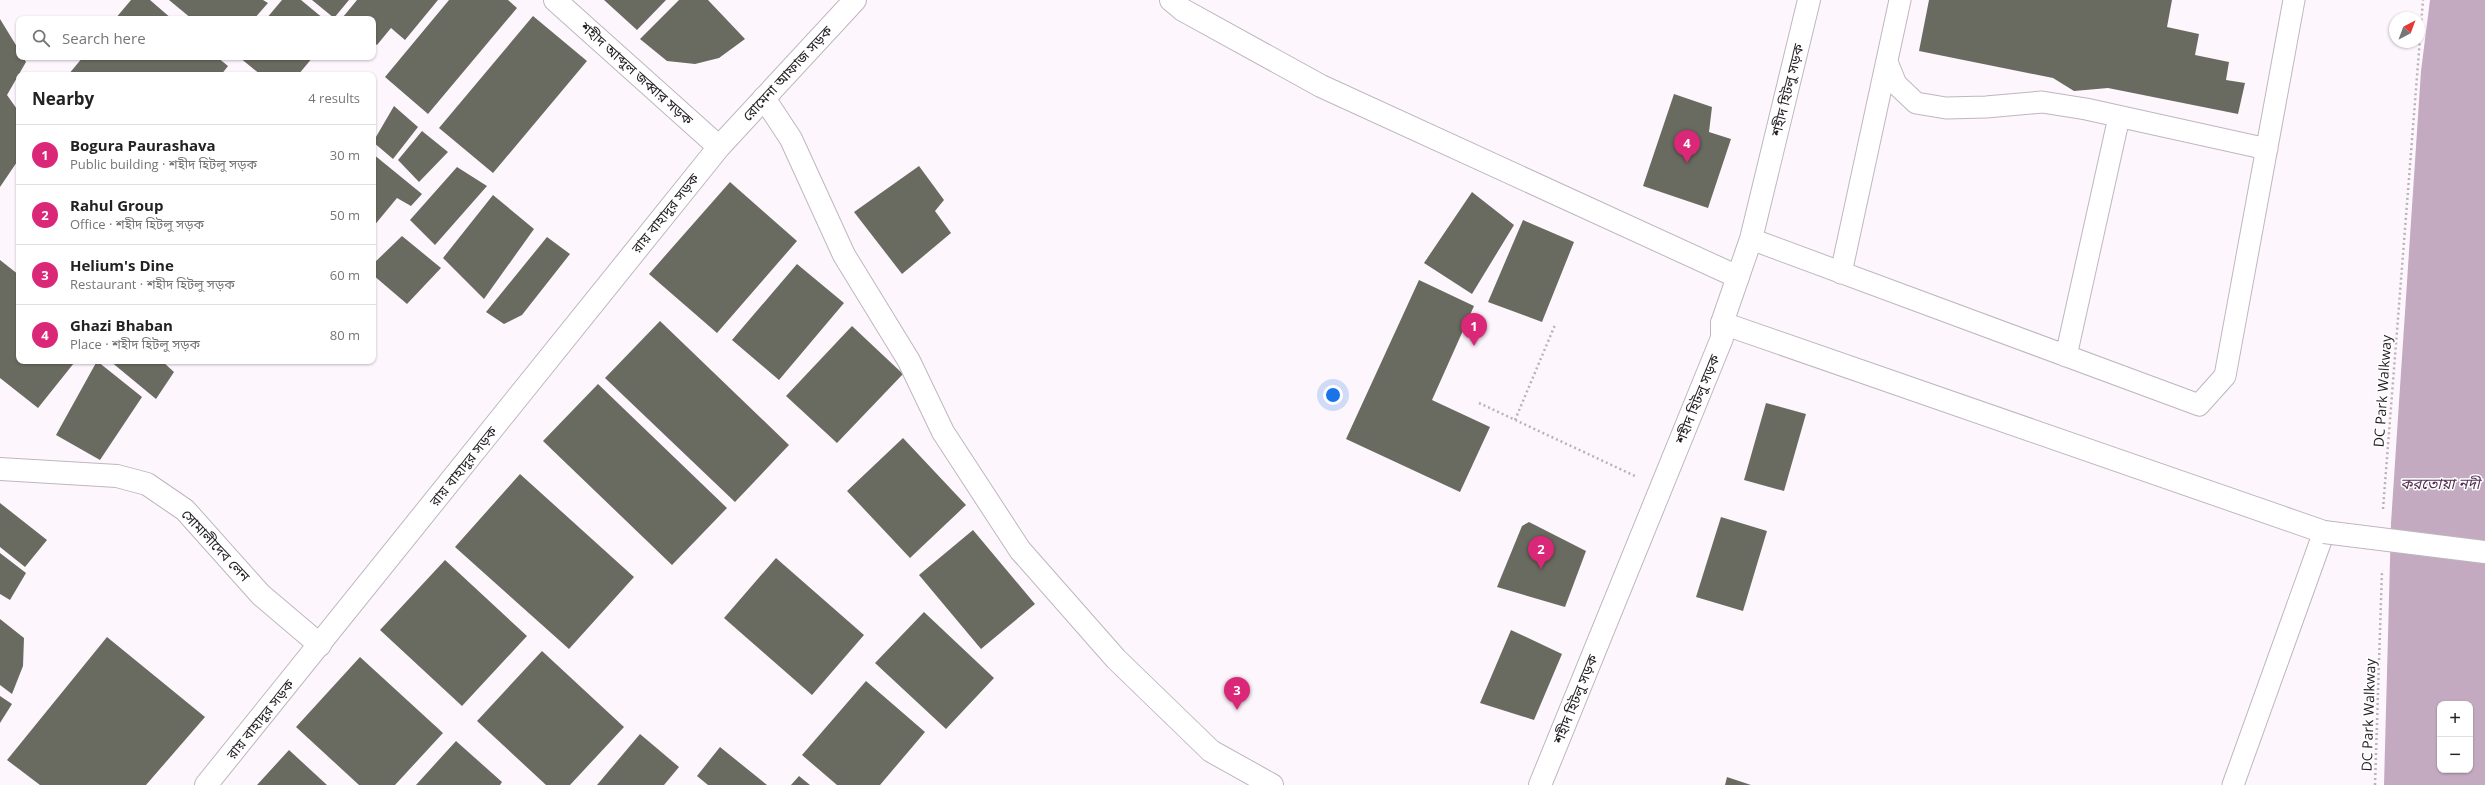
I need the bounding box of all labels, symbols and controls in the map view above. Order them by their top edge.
north arrow [2389,12,2425,48]
search box [16,16,376,60]
street label: শহীদ আব্দুল জব্বার সড়ক [576,17,698,129]
street label: রোমেনা আফাজ সড়ক [738,21,837,125]
icon: search [30,27,52,49]
text: Search here [62,28,146,48]
street label: শহীদ হিটলু সড়ক [1766,41,1808,139]
text: Nearby [32,87,94,110]
text: 4 results [308,89,360,107]
pin: 4 [1674,130,1700,163]
text: Bogura Paurashava [70,135,216,155]
text: 1 [41,146,49,164]
text: 30 m [330,146,360,164]
text: Public building · শহীদ হিটলু সড়ক [70,155,257,173]
street label: রায় বাহাদুর সড়ক [626,169,703,258]
text: Rahul Group [70,195,163,215]
text: 2 [41,206,49,224]
text: 50 m [330,206,360,224]
text: Office · শহীদ হিটলু সড়ক [70,215,204,233]
text: Helium's Dine [70,255,174,275]
text: 3 [41,266,49,284]
text: 60 m [330,266,360,284]
text: Restaurant · শহীদ হিটলু সড়ক [70,275,235,293]
pin: 1 [1461,313,1487,346]
text: Ghazi Bhaban [70,315,173,335]
text: 4 [41,326,49,344]
text: 80 m [330,326,360,344]
street label: DC Park Walkway [2369,333,2395,448]
text: Place · শহীদ হিটলু সড়ক [70,335,200,353]
street label: শহীদ হিটলু সড়ক [1670,351,1724,447]
your location [1323,385,1343,405]
street label: রায় বাহাদুর সড়ক [424,422,501,511]
water label: করতোয়া নদী [2400,473,2483,493]
street label: সোমালীদেব লেন [178,505,255,586]
pin: 2 [1528,536,1554,569]
street label: শহীদ হিটলু সড়ক [1548,651,1602,747]
street label: DC Park Walkway [2357,657,2379,772]
street label: রায় বাহাদুর সড়ক [221,675,298,764]
pin: 3 [1224,677,1250,710]
map controls [2437,701,2473,773]
button: + [2437,701,2473,737]
button: − [2437,737,2473,773]

